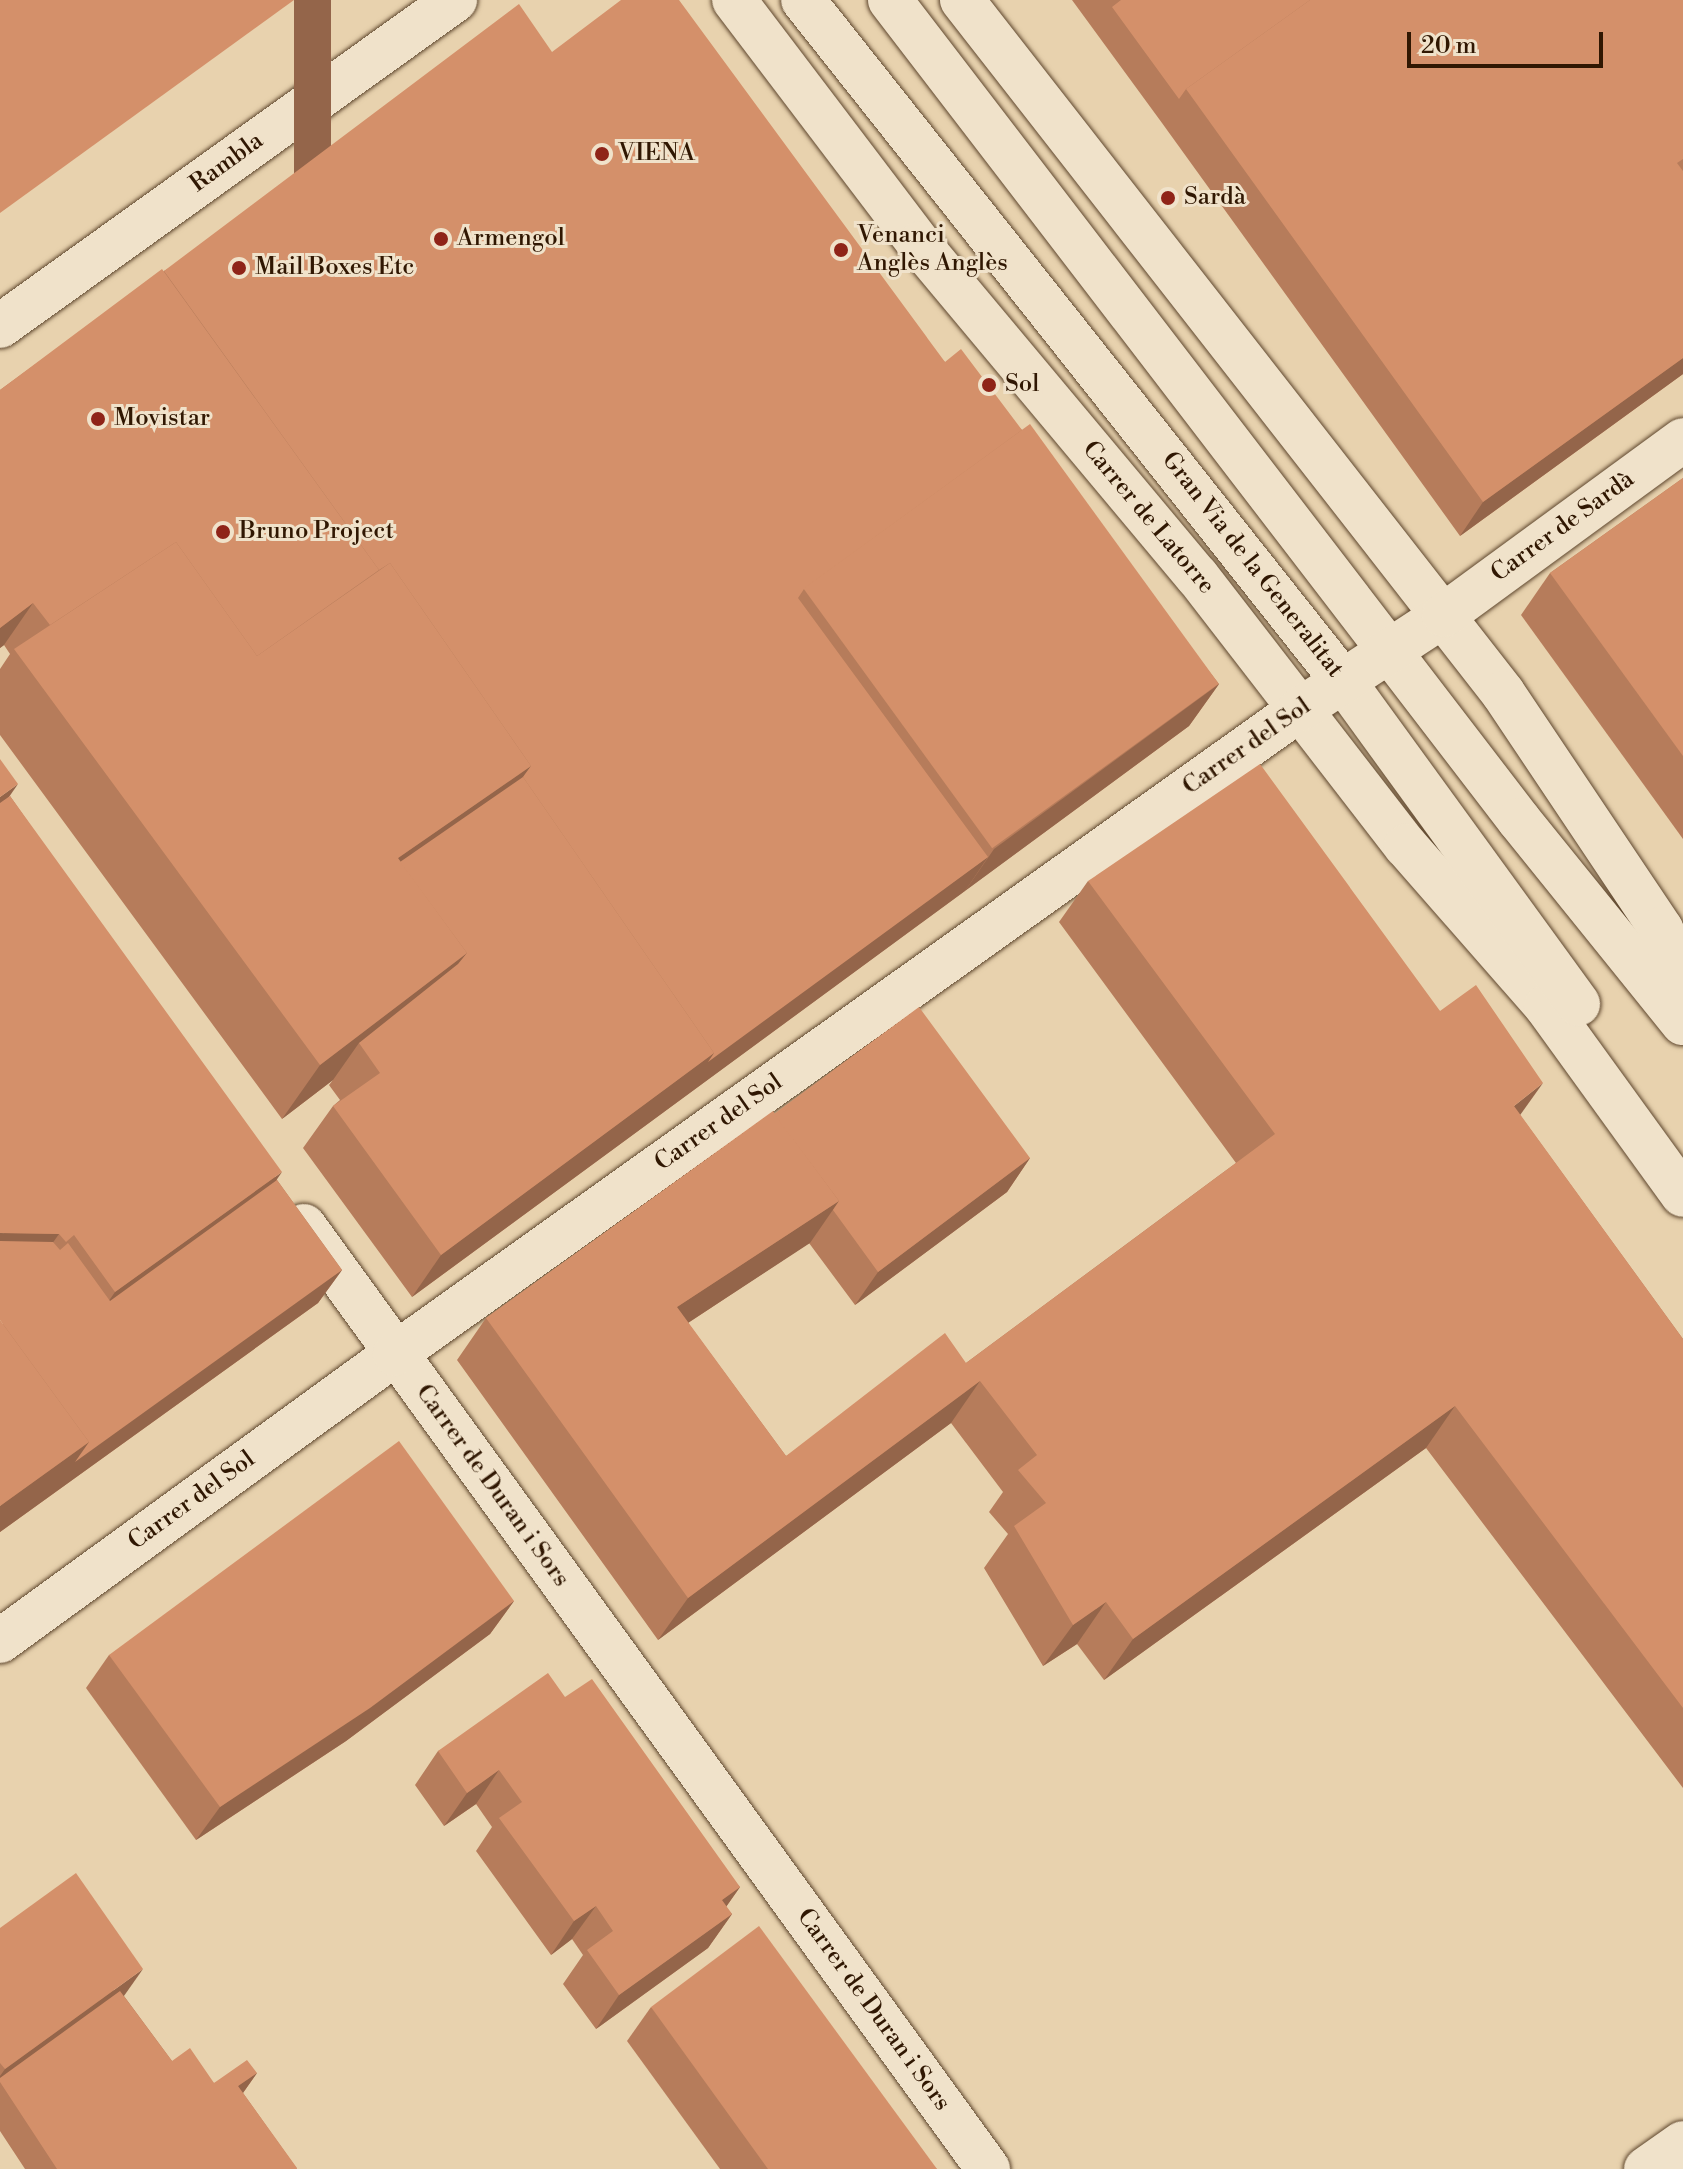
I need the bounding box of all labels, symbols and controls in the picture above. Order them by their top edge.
scale bar [1411,16,1607,66]
text: 20 m [1421,31,1477,61]
street label: Rambla [185,127,269,199]
place label: VIENA [618,140,695,168]
marker: VIENA [593,145,611,163]
place label: Sardà [1184,184,1246,212]
marker: Sardà [1159,189,1177,207]
place label: Venanci Anglès Anglès [857,222,1008,278]
place label: Armengol [457,225,565,253]
marker: Armengol [432,230,450,248]
marker: Venanci Anglès Anglès [832,241,850,259]
place label: Mail Boxes Etc [255,254,414,282]
marker: Mail Boxes Etc [230,259,248,277]
place label: Sol [1005,371,1039,399]
marker: Sol [980,376,998,394]
place label: Movistar [114,405,210,433]
marker: Movistar [89,410,107,428]
street label: Carrer de Latorre [1076,436,1220,600]
street label: Gran Via de la Generalitat [1155,447,1349,683]
street label: Carrer de Sardà [1486,465,1640,589]
place label: Bruno Project [239,518,394,546]
marker: Bruno Project [214,523,232,541]
street label: Carrer del Sol [1178,692,1316,802]
street label: Carrer del Sol [650,1068,788,1178]
street label: Carrer de Duran i Sors [409,1379,575,1593]
street label: Carrer del Sol [123,1445,261,1557]
street label: Carrer de Duran i Sors [790,1903,956,2117]

